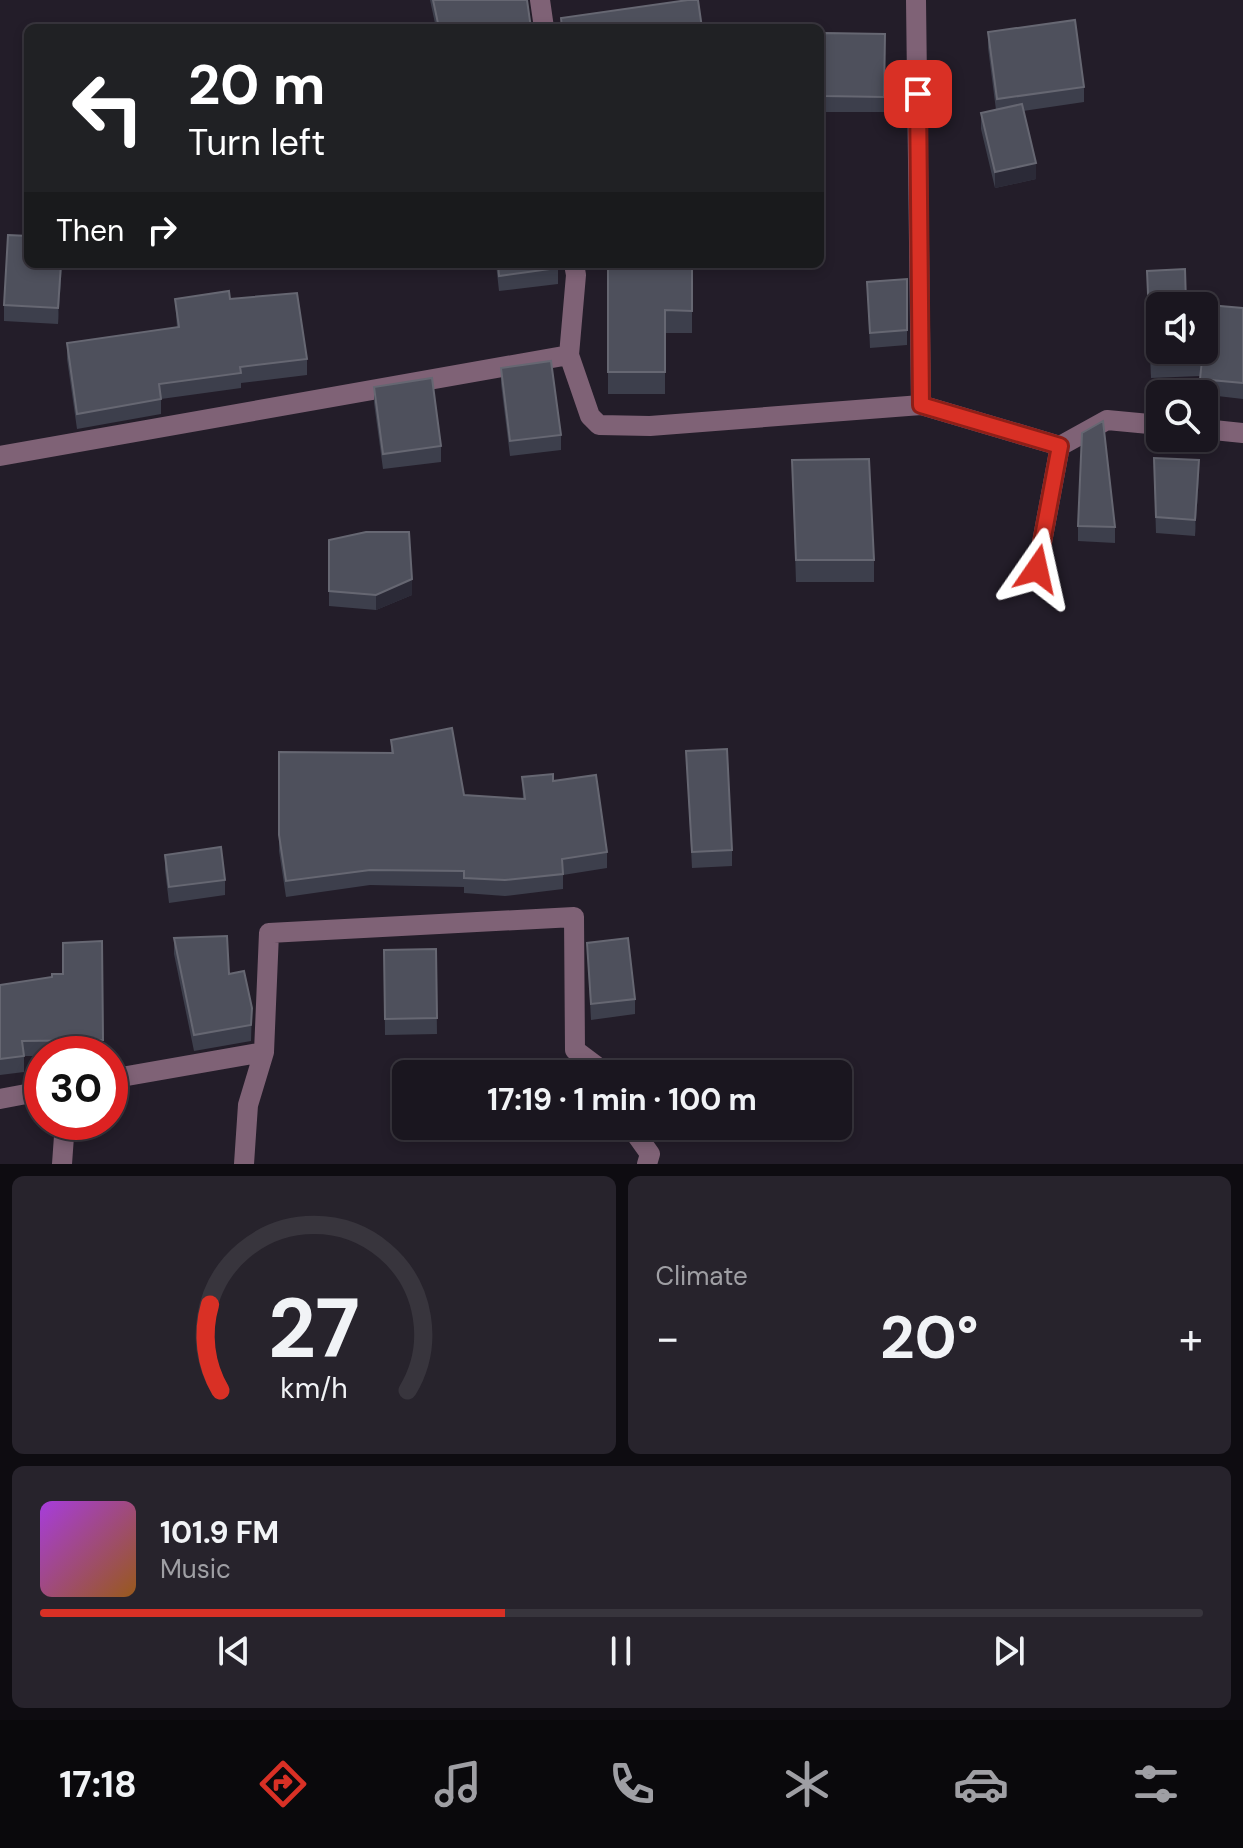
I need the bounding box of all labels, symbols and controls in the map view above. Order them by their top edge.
text: 20 m [188,48,325,121]
icon: left [56,56,160,160]
pin [884,60,952,128]
icon: arrive [896,72,940,116]
text: Turn left [188,119,325,166]
icon: right [140,208,184,252]
text: Then [56,211,124,250]
map controls [1146,292,1218,452]
button: sound [1146,292,1218,364]
button: search [1146,380,1218,452]
position arrow [995,527,1079,611]
speed limit sign: 30 [24,1036,128,1140]
text: 17:19 · 1 min · 100 m [487,1080,757,1119]
text: Climate [656,1259,748,1293]
text: 27 [268,1274,360,1383]
text: 20° [880,1298,978,1377]
text: − [656,1309,680,1367]
text: + [1179,1309,1203,1367]
text: km/h [280,1370,348,1407]
text: 101.9 FM [160,1513,279,1552]
text: Music [160,1552,231,1586]
icon: previous [212,1629,256,1673]
icon: pause [599,1629,643,1673]
icon: next [987,1629,1031,1673]
icon: directions [255,1756,311,1812]
icon: music [430,1756,486,1812]
icon: phone [604,1756,660,1812]
icon: climate [779,1756,835,1812]
icon: car [953,1756,1009,1812]
icon: filters [1128,1756,1184,1812]
text: 17:18 [59,1761,137,1808]

